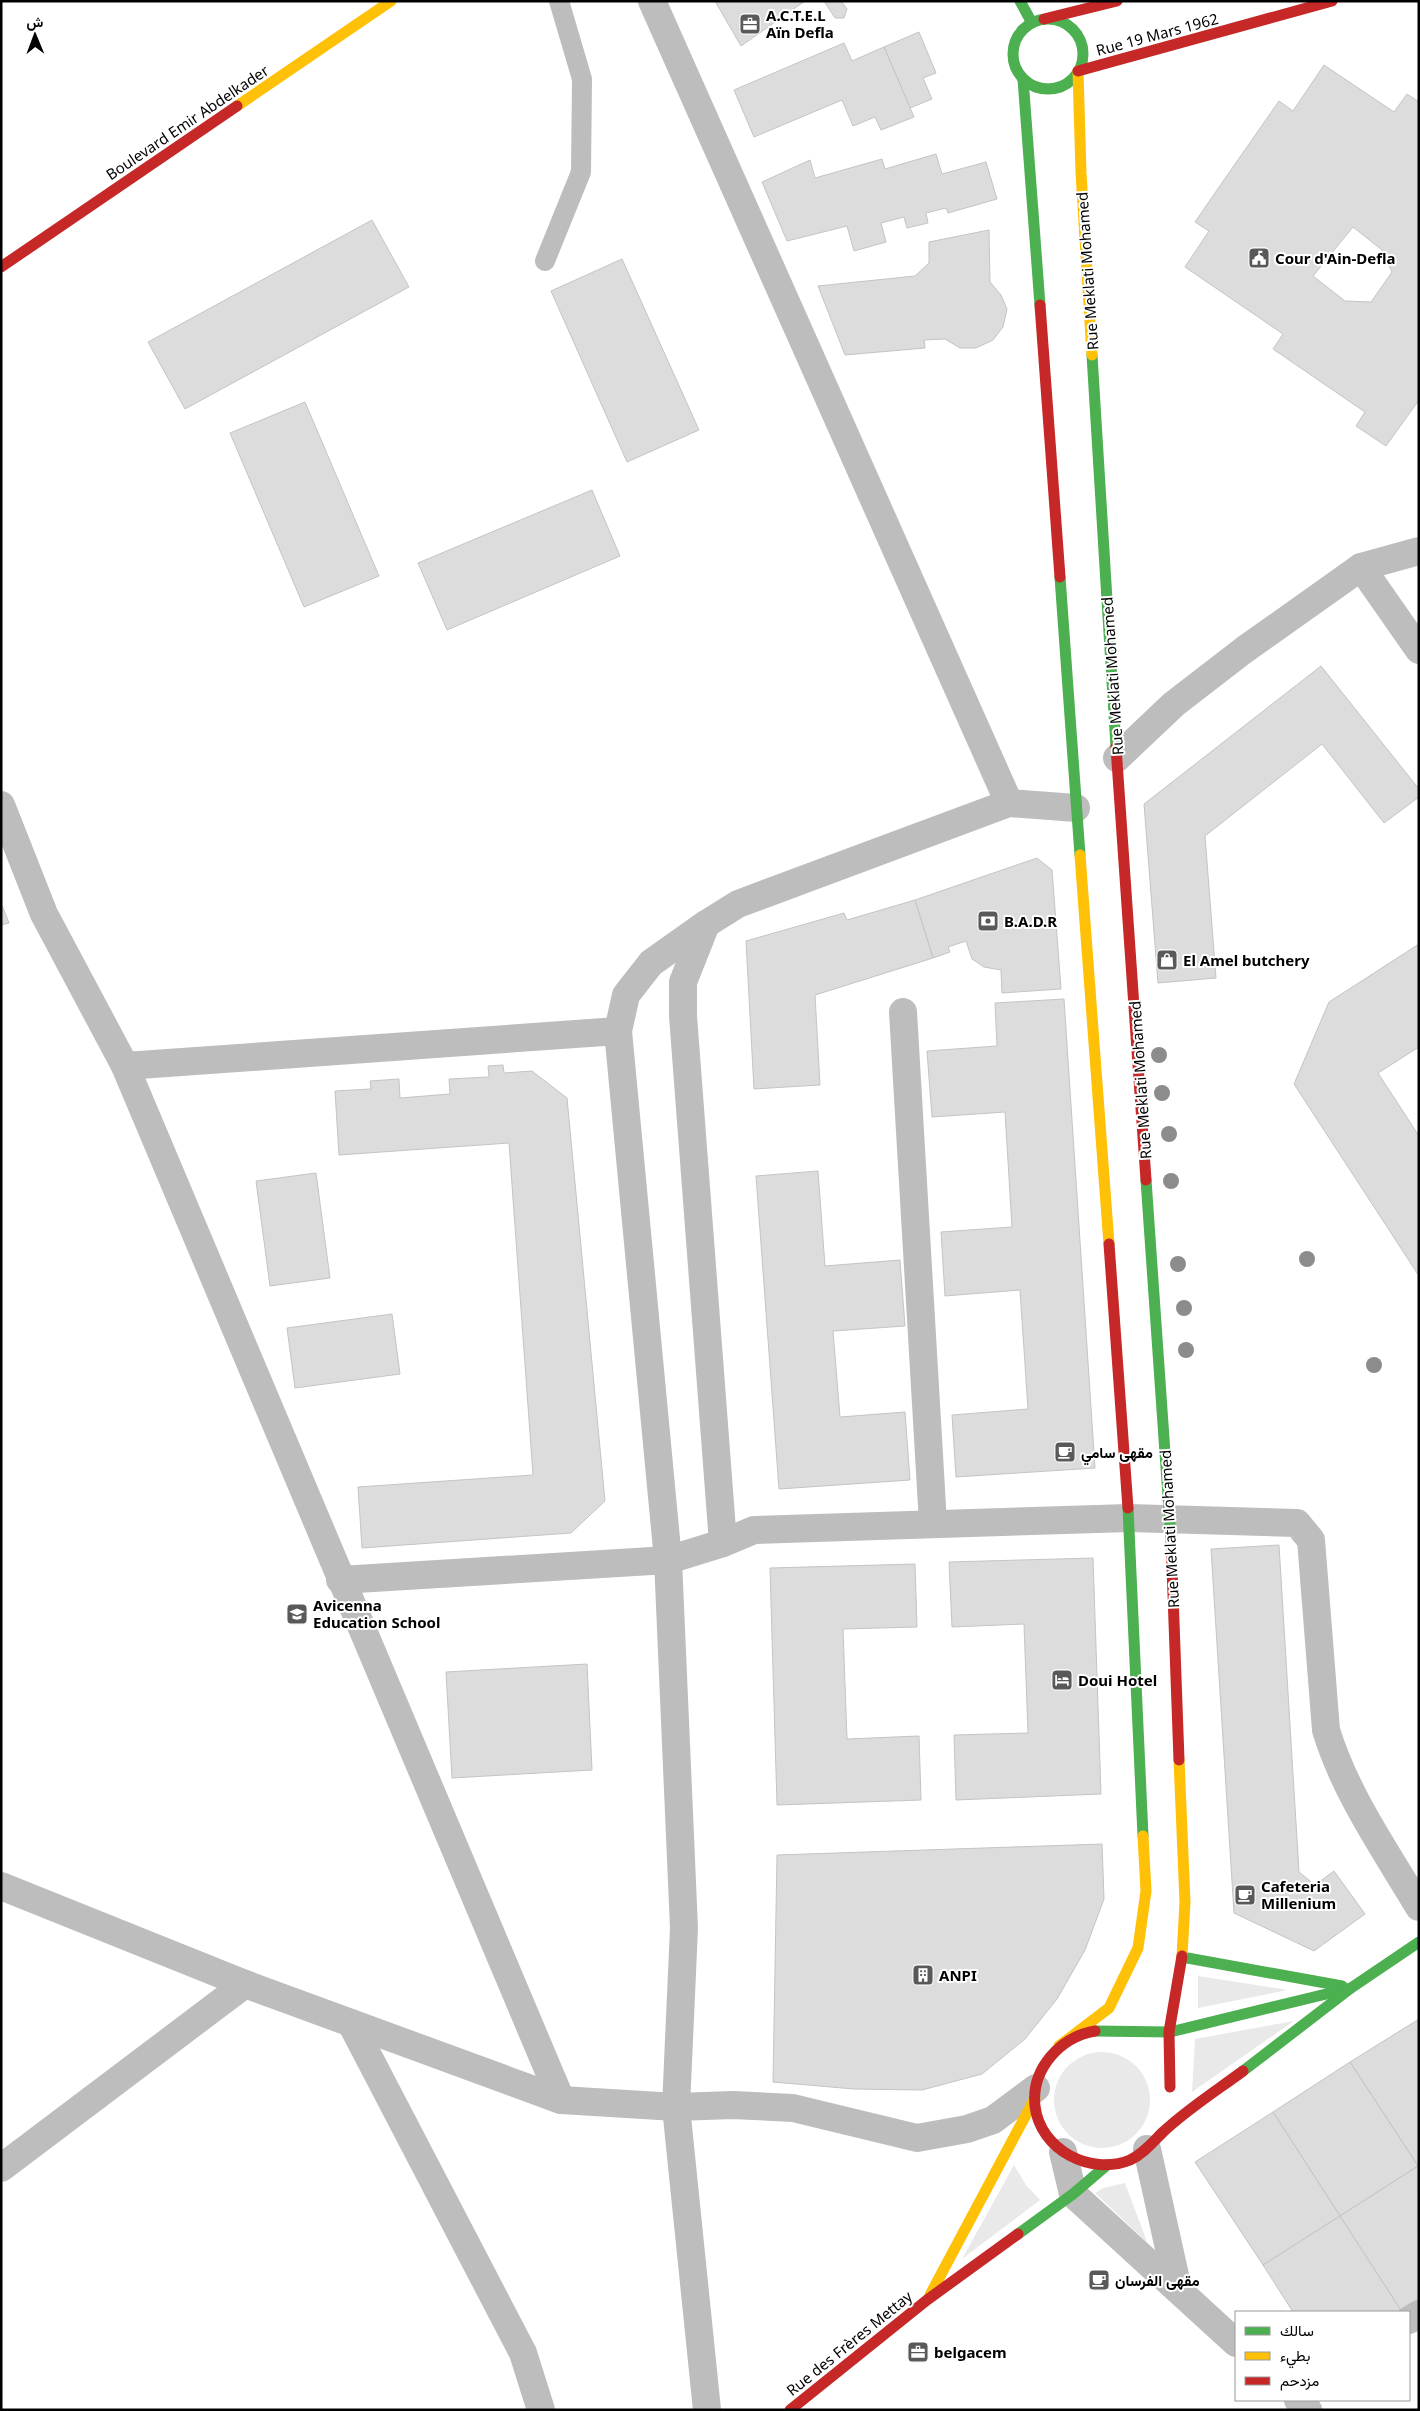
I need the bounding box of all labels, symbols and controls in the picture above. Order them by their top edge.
place label: A.C.T.E.L Aïn Defla [766,5,834,42]
street label: Rue 19 Mars 1962 [1094,8,1220,60]
north arrow [10,10,60,60]
text: ش [26,12,44,31]
office icon: A.C.T.E.L Aïn Defla [738,12,762,36]
street label: Boulevard Emir Abdelkader [102,60,272,184]
street label: Rue Meklati Mohamed [1071,191,1103,351]
public building icon: Cour d'Ain-Defla [1247,246,1271,270]
place label: Cour d'Ain-Defla [1275,248,1396,268]
street label: Rue Meklati Mohamed [1096,596,1128,756]
bank icon: B.A.D.R [976,909,1000,933]
place label: B.A.D.R [1004,911,1057,931]
shop icon: El Amel butchery [1155,948,1179,972]
place label: El Amel butchery [1183,950,1310,970]
street label: Rue Meklati Mohamed [1124,1000,1156,1160]
cafe icon: مقهى سامي [1053,1440,1077,1464]
place label: مقهى سامي [1081,1442,1153,1466]
street label: Rue Meklati Mohamed [1155,1449,1183,1609]
place label: Avicenna Education School [313,1595,440,1632]
school or university icon: Avicenna Education School [285,1602,309,1626]
hotel icon: Doui Hotel [1050,1668,1074,1692]
place label: Doui Hotel [1078,1670,1157,1690]
place label: Cafeteria Millenium [1261,1876,1336,1913]
cafe icon: Cafeteria Millenium [1233,1883,1257,1907]
building icon: ANPI [911,1963,935,1987]
place label: ANPI [939,1965,977,1985]
cafe icon: مقهى الفرسان [1087,2268,1111,2292]
place label: مقهى الفرسان [1115,2270,1200,2290]
street label: Rue des Frères Mettay [782,2286,916,2400]
legend [1235,2311,1410,2401]
text: سالك [1280,2320,1314,2340]
office icon: belgacem [906,2340,930,2364]
place label: belgacem [934,2342,1007,2362]
text: بطيء [1280,2345,1310,2369]
text: مزدحم [1280,2370,1319,2391]

